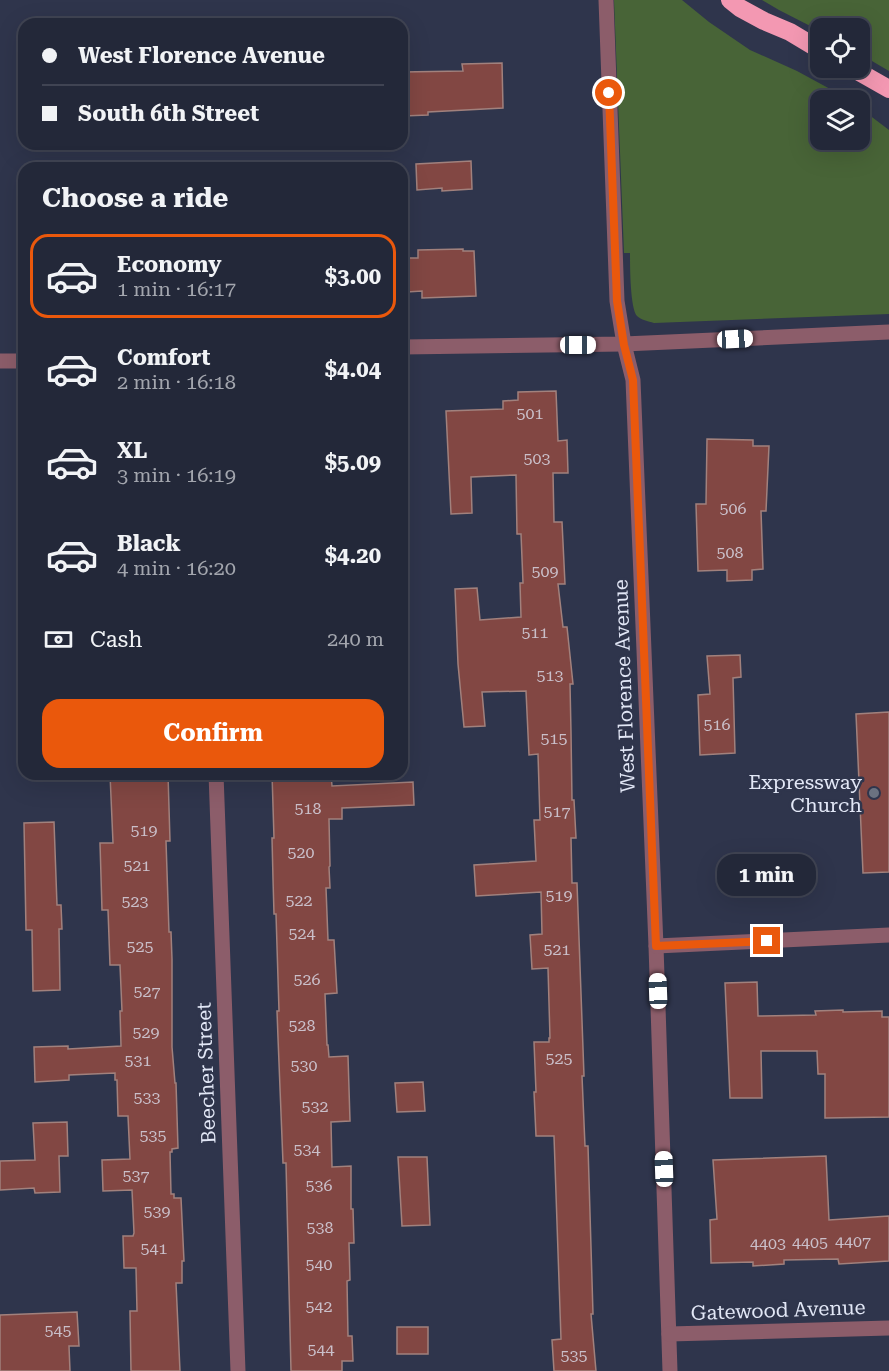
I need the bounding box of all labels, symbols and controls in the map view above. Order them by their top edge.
map controls [810,18,870,150]
button: locate [810,18,870,78]
text: West Florence Avenue [78,43,325,68]
route start [595,79,622,106]
button: layers [810,90,870,150]
text: South 6th Street [78,101,259,126]
text: Choose a ride [42,182,228,214]
icon: car [45,249,99,303]
text: Economy [117,252,221,277]
text: $3.00 [325,264,381,289]
text: 1 min · 16:17 [117,277,236,301]
car [717,329,753,349]
car [560,336,596,354]
icon: car [45,342,99,396]
text: Comfort [117,345,210,370]
text: $4.04 [325,357,381,382]
text: 2 min · 16:18 [117,370,236,394]
house number: 501 [517,404,543,423]
icon: car [45,435,99,489]
text: XL [117,438,147,463]
house number: 503 [524,449,550,468]
text: $5.09 [325,450,381,475]
text: 3 min · 16:19 [117,463,236,487]
house number: 506 [720,499,746,518]
icon: car [45,528,99,582]
text: Black [117,531,181,556]
text: $4.20 [325,543,381,568]
house number: 508 [717,543,743,562]
text: 4 min · 16:20 [117,556,236,580]
house number: 509 [532,562,558,581]
street label: West Florence Avenue [608,579,640,793]
icon: cash [42,623,75,656]
house number: 511 [522,623,548,642]
text: Cash [90,627,142,652]
text: 240 m [327,627,384,651]
house number: 513 [537,666,563,685]
button: Confirm [42,699,384,768]
house number: 516 [704,715,730,734]
house number: 515 [541,729,567,748]
place label: Expressway Church [748,770,862,817]
marker: Expressway Church [867,786,881,800]
house number: 518 [295,799,321,818]
house number: 517 [544,802,570,821]
house number: 519 [131,821,157,840]
house number: 520 [288,843,314,862]
callout: 1 min [718,854,816,896]
house number: 521 [124,856,150,875]
text: 1 min [739,863,794,887]
house number: 519 [546,886,572,905]
house number: 522 [286,891,312,910]
house number: 523 [122,892,148,911]
house number: 524 [289,924,315,943]
route end [753,927,780,954]
house number: 525 [127,937,153,956]
house number: 521 [544,940,570,959]
house number: 526 [294,970,320,989]
car [648,973,668,1009]
house number: 527 [134,982,160,1001]
street label: Beecher Street [192,1001,220,1144]
house number: 528 [289,1016,315,1035]
house number: 529 [133,1023,159,1042]
house number: 525 [546,1049,572,1068]
house number: 531 [125,1051,151,1070]
house number: 530 [291,1056,317,1075]
house number: 533 [134,1088,160,1107]
house number: 532 [302,1097,328,1116]
house number: 535 [140,1126,166,1145]
house number: 534 [294,1140,320,1159]
car [654,1151,674,1187]
house number: 537 [123,1166,149,1185]
house number: 536 [306,1176,332,1195]
house number: 539 [144,1202,170,1221]
house number: 538 [307,1218,333,1237]
house number: 4407 [835,1232,871,1251]
house number: 4405 [792,1233,828,1252]
house number: 4403 [750,1234,786,1253]
house number: 541 [141,1239,167,1258]
house number: 540 [306,1255,332,1274]
street label: Gatewood Avenue [690,1295,866,1325]
house number: 542 [306,1297,332,1316]
house number: 545 [45,1321,71,1340]
house number: 544 [308,1340,334,1359]
house number: 535 [561,1346,587,1365]

